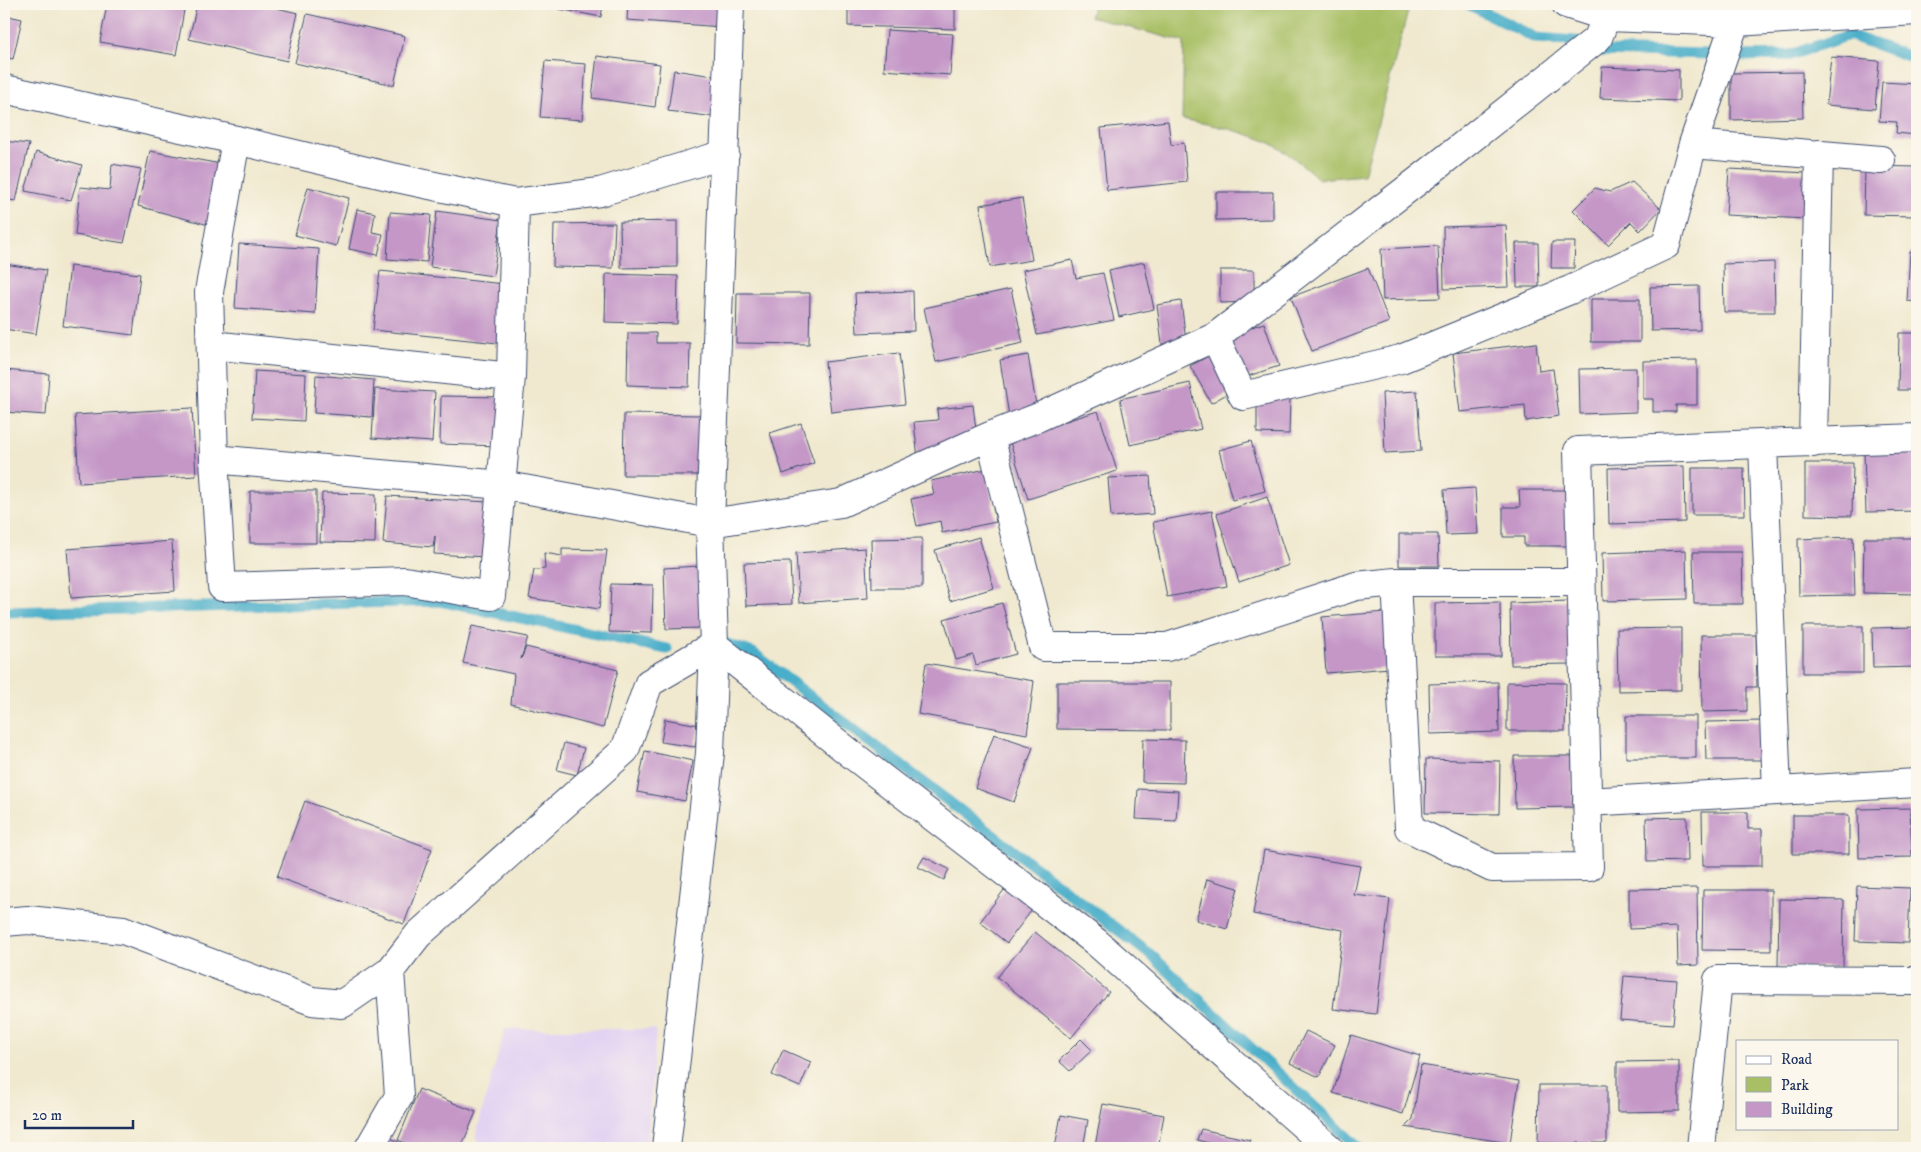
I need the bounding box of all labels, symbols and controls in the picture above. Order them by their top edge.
legend [1736,1040,1898,1130]
text: Road [1781,1050,1813,1069]
text: Park [1781,1076,1810,1095]
scale bar [25,1097,132,1129]
text: Building [1781,1100,1833,1119]
text: 20 m [32,1106,62,1125]

